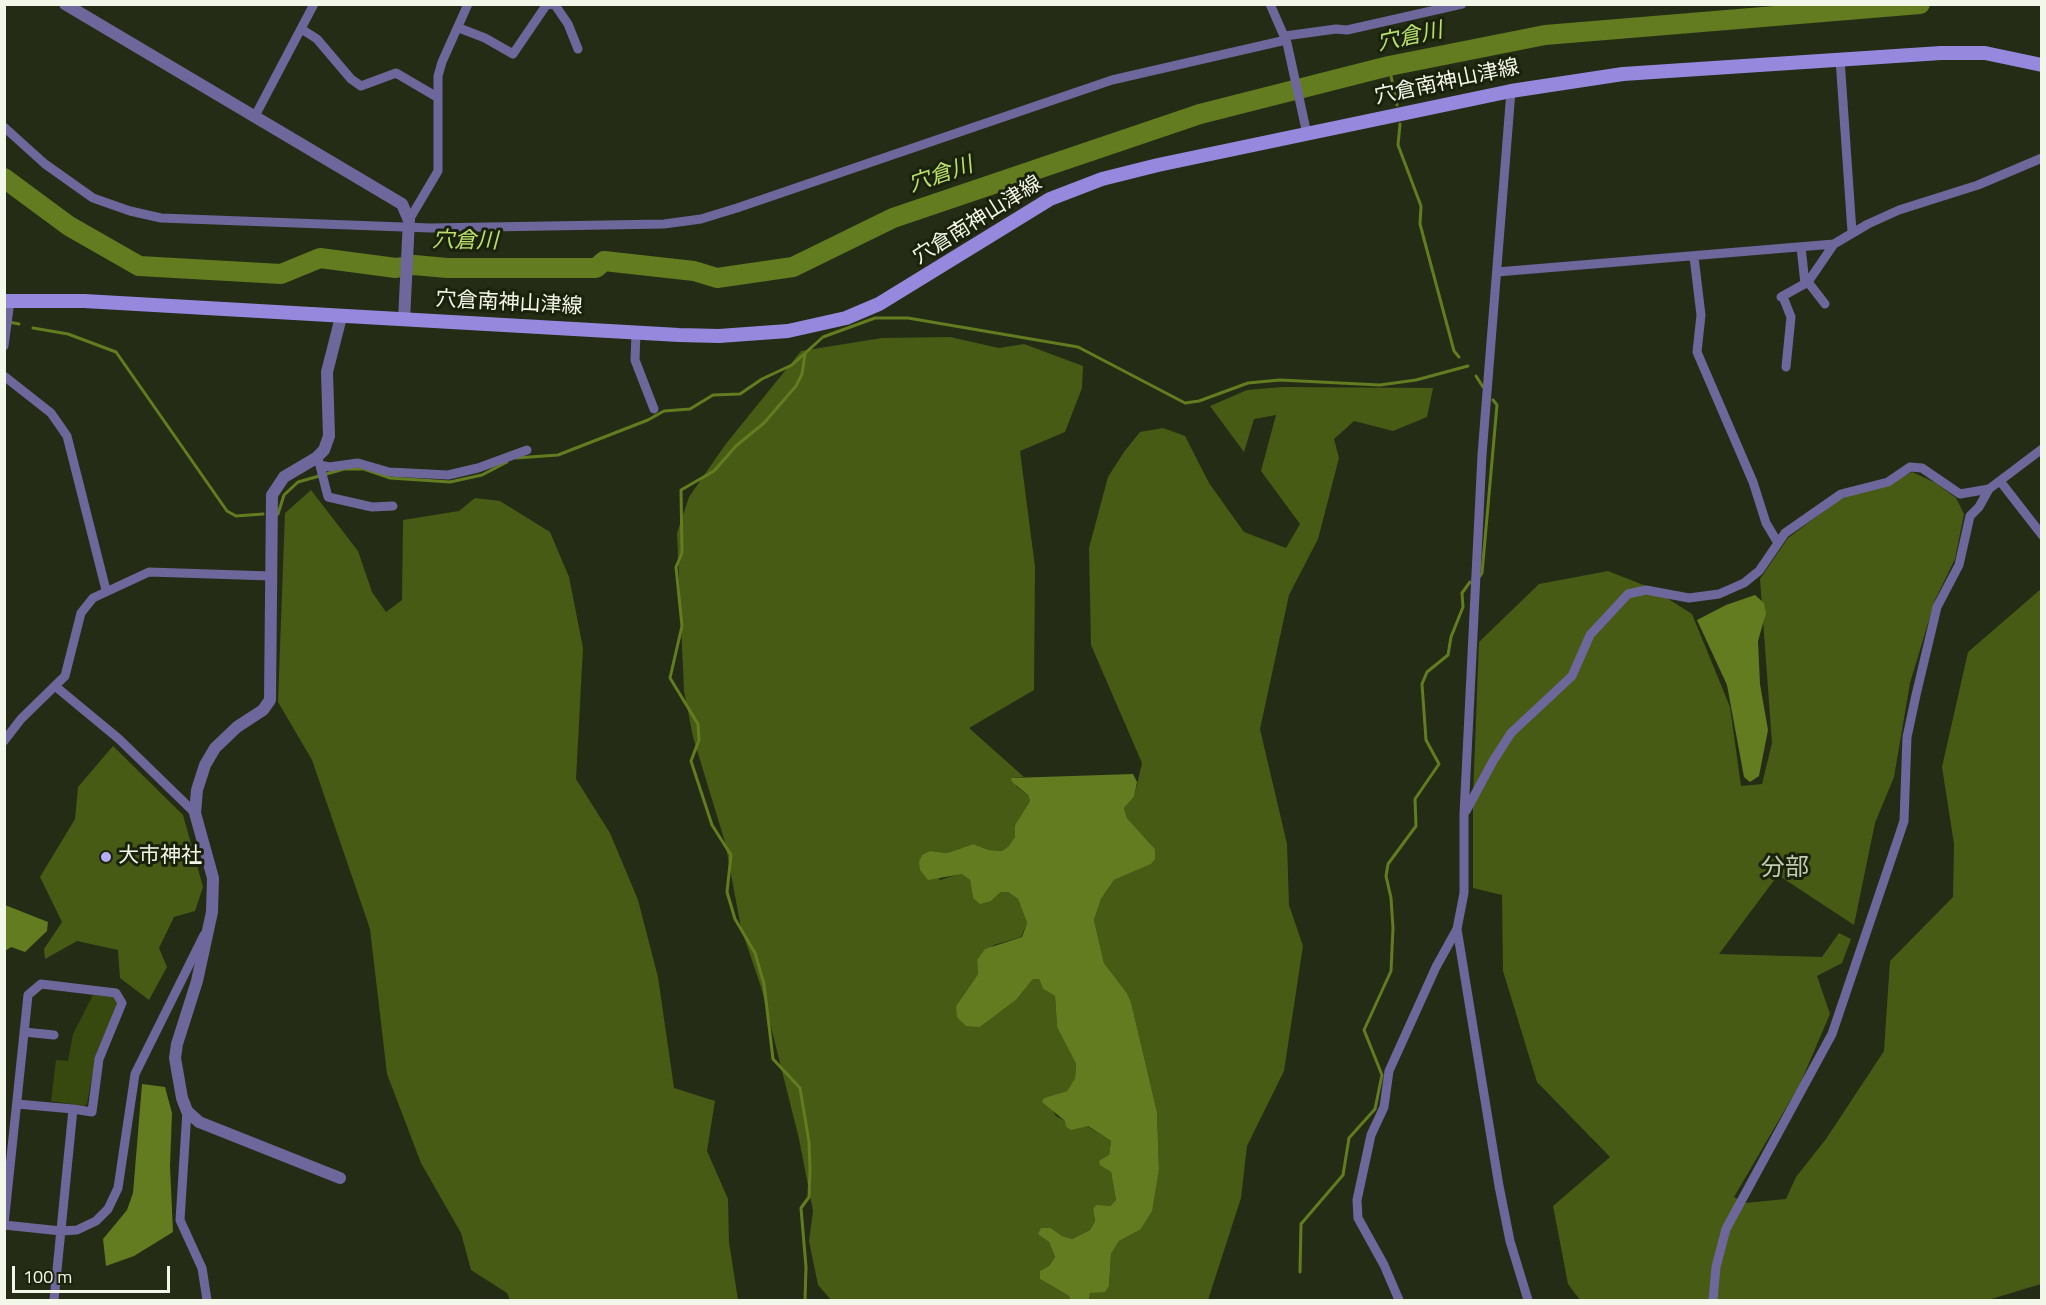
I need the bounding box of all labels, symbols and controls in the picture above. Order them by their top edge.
water label: 穴倉川 [1375,18,1445,58]
street label: 穴倉南神山津線 [1372,55,1522,111]
water label: 穴倉川 [906,153,976,199]
street label: 穴倉南神山津線 [909,171,1047,271]
water label: 穴倉川 [432,228,498,256]
street label: 穴倉南神山津線 [435,288,583,320]
place label: 大市神社 [118,844,202,870]
marker: 大市神社 [99,850,113,864]
district label: 分部 [1761,855,1809,883]
scale bar [15,1254,172,1292]
text: 100 m [23,1263,72,1290]

